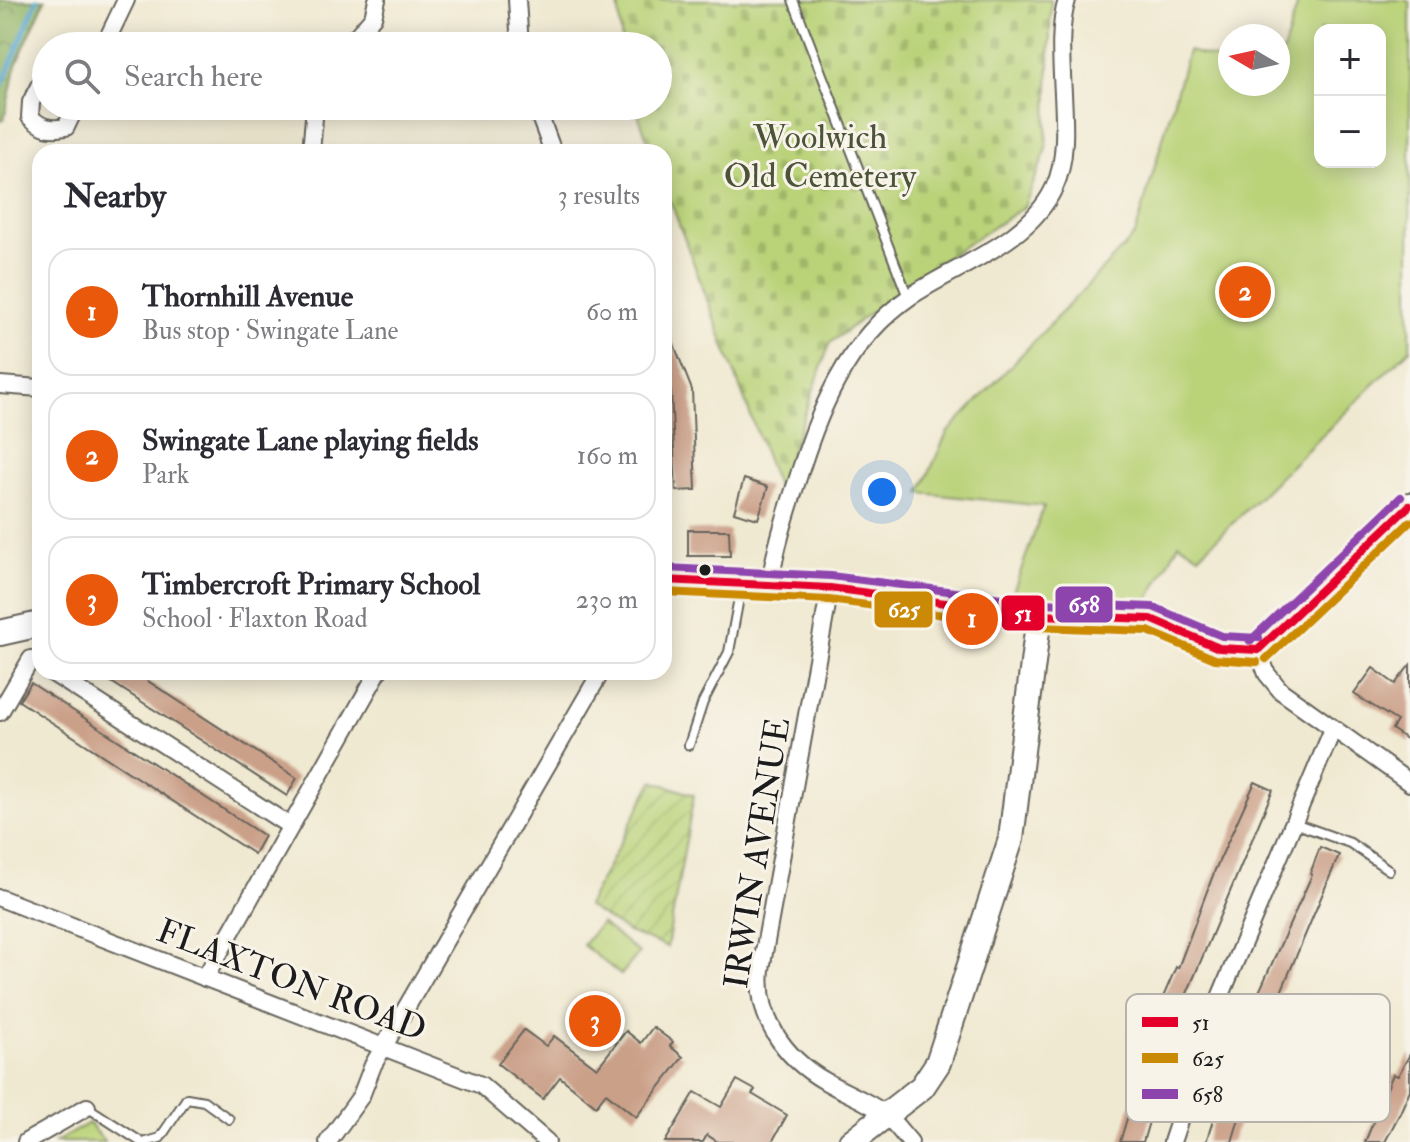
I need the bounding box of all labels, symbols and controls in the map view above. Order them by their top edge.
north arrow [1218,24,1290,96]
map controls [1314,24,1386,168]
button: + [1314,24,1386,96]
search box [32,32,672,120]
icon: search [60,54,104,98]
text: Search here [124,58,263,95]
button: − [1314,96,1386,168]
park label: Woolwich Old Cemetery [724,116,917,198]
text: Nearby [64,175,166,218]
text: 3 results [558,180,640,212]
pin: 2 [1219,262,1271,322]
text: Thornhill Avenue [142,278,353,315]
text: 1 [87,296,97,328]
text: 60 m [586,296,638,328]
text: Bus stop · Swingate Lane [142,315,398,347]
text: Swingate Lane playing fields [142,422,479,459]
text: 2 [85,440,99,472]
text: 160 m [577,440,638,472]
text: Park [142,459,189,491]
your location [862,472,902,512]
unlabelled marker [697,562,713,578]
text: Timbercroft Primary School [142,566,480,603]
text: 3 [87,584,97,616]
text: 230 m [576,584,638,616]
line badge: 658 [1054,585,1114,624]
pin: 1 [946,589,998,649]
line badge: 625 [873,590,934,629]
text: 658 [1068,591,1100,619]
line badge: 51 [1000,594,1046,632]
text: 625 [888,596,920,624]
text: 51 [1014,600,1032,628]
text: School · Flaxton Road [142,603,368,635]
street label: IRWIN AVENUE [715,715,800,992]
street label: FLAXTON ROAD [151,909,432,1051]
pin: 3 [569,991,621,1051]
legend [1126,994,1390,1122]
text: 51 [1192,1009,1210,1037]
text: 625 [1192,1045,1224,1073]
text: 658 [1192,1081,1223,1109]

